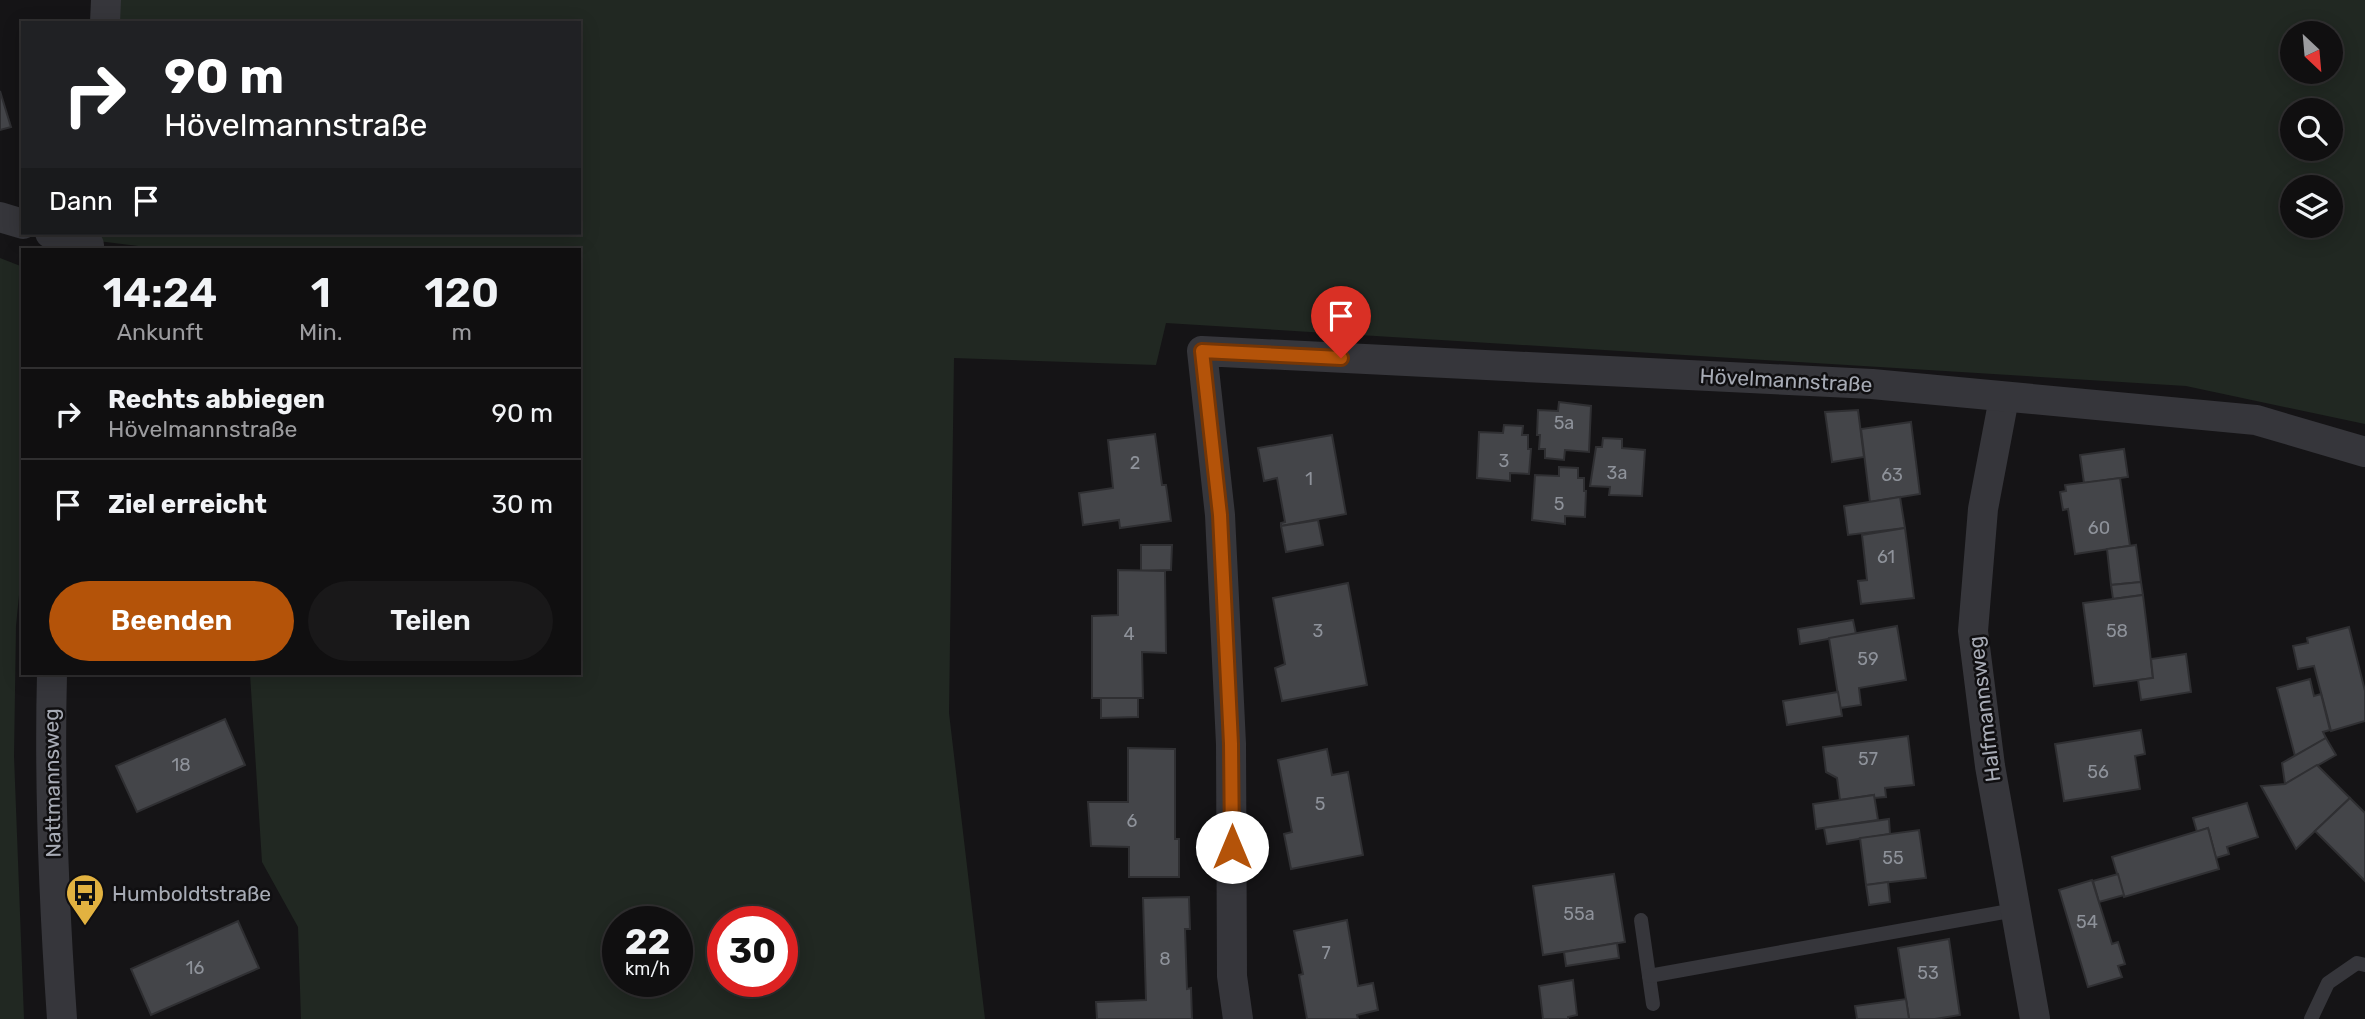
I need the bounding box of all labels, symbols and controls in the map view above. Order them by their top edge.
north arrow [2280,21,2343,84]
map controls [2280,21,2343,238]
text: 90 m [164,47,284,105]
icon: right [49,49,140,140]
button: search [2280,98,2343,161]
text: Hövelmannstraße [164,106,428,144]
button: layers [2280,175,2343,238]
icon: arrive [127,182,165,220]
text: Dann [49,186,113,217]
text: 14:24 [103,268,217,318]
text: 1 [311,268,331,318]
text: 120 [424,268,499,318]
pin [1311,286,1371,358]
icon: arrive [1322,297,1360,335]
text: Ankunft [117,318,203,346]
text: Min. [299,318,343,346]
text: m [452,318,472,346]
street label: Hövelmannstraße [1699,363,1873,397]
text: Rechts abbiegen [108,384,325,415]
icon: right [49,395,87,433]
text: 90 m [492,398,553,429]
house number: 5a [1554,412,1574,434]
text: Hövelmannstraße [108,415,297,443]
house number: 3 [1499,450,1509,472]
house number: 2 [1130,452,1140,474]
house number: 3a [1607,462,1627,484]
house number: 63 [1881,464,1903,486]
house number: 1 [1305,468,1313,490]
icon: arrive [49,486,87,524]
text: Ziel erreicht [108,489,267,520]
text: 30 m [491,489,553,520]
house number: 5 [1554,493,1564,515]
house number: 60 [2088,517,2110,539]
house number: 61 [1877,546,1895,568]
button: Beenden [49,581,294,661]
button: Teilen [308,581,553,661]
house number: 3 [1313,620,1323,642]
house number: 58 [2106,620,2128,642]
house number: 4 [1123,623,1135,645]
street label: Halfmannsweg [1963,635,2005,783]
house number: 59 [1857,648,1879,670]
street label: Nattmannsweg [38,708,66,858]
house number: 57 [1858,748,1878,770]
house number: 18 [171,754,191,776]
house number: 56 [2087,761,2109,783]
house number: 5 [1315,793,1325,815]
house number: 6 [1127,810,1138,832]
position arrow [1195,810,1269,884]
house number: 55 [1882,847,1904,869]
bus stop icon: Humboldtstraße [64,872,106,927]
place label: Humboldtstraße [112,881,271,906]
house number: 55a [1563,903,1595,925]
speed limit sign: 30 [707,906,798,997]
house number: 54 [2076,911,2098,933]
text: 22 [625,921,670,963]
house number: 7 [1321,942,1331,964]
house number: 8 [1159,948,1171,970]
house number: 16 [186,957,204,979]
text: km/h [625,958,670,980]
house number: 53 [1917,962,1939,984]

